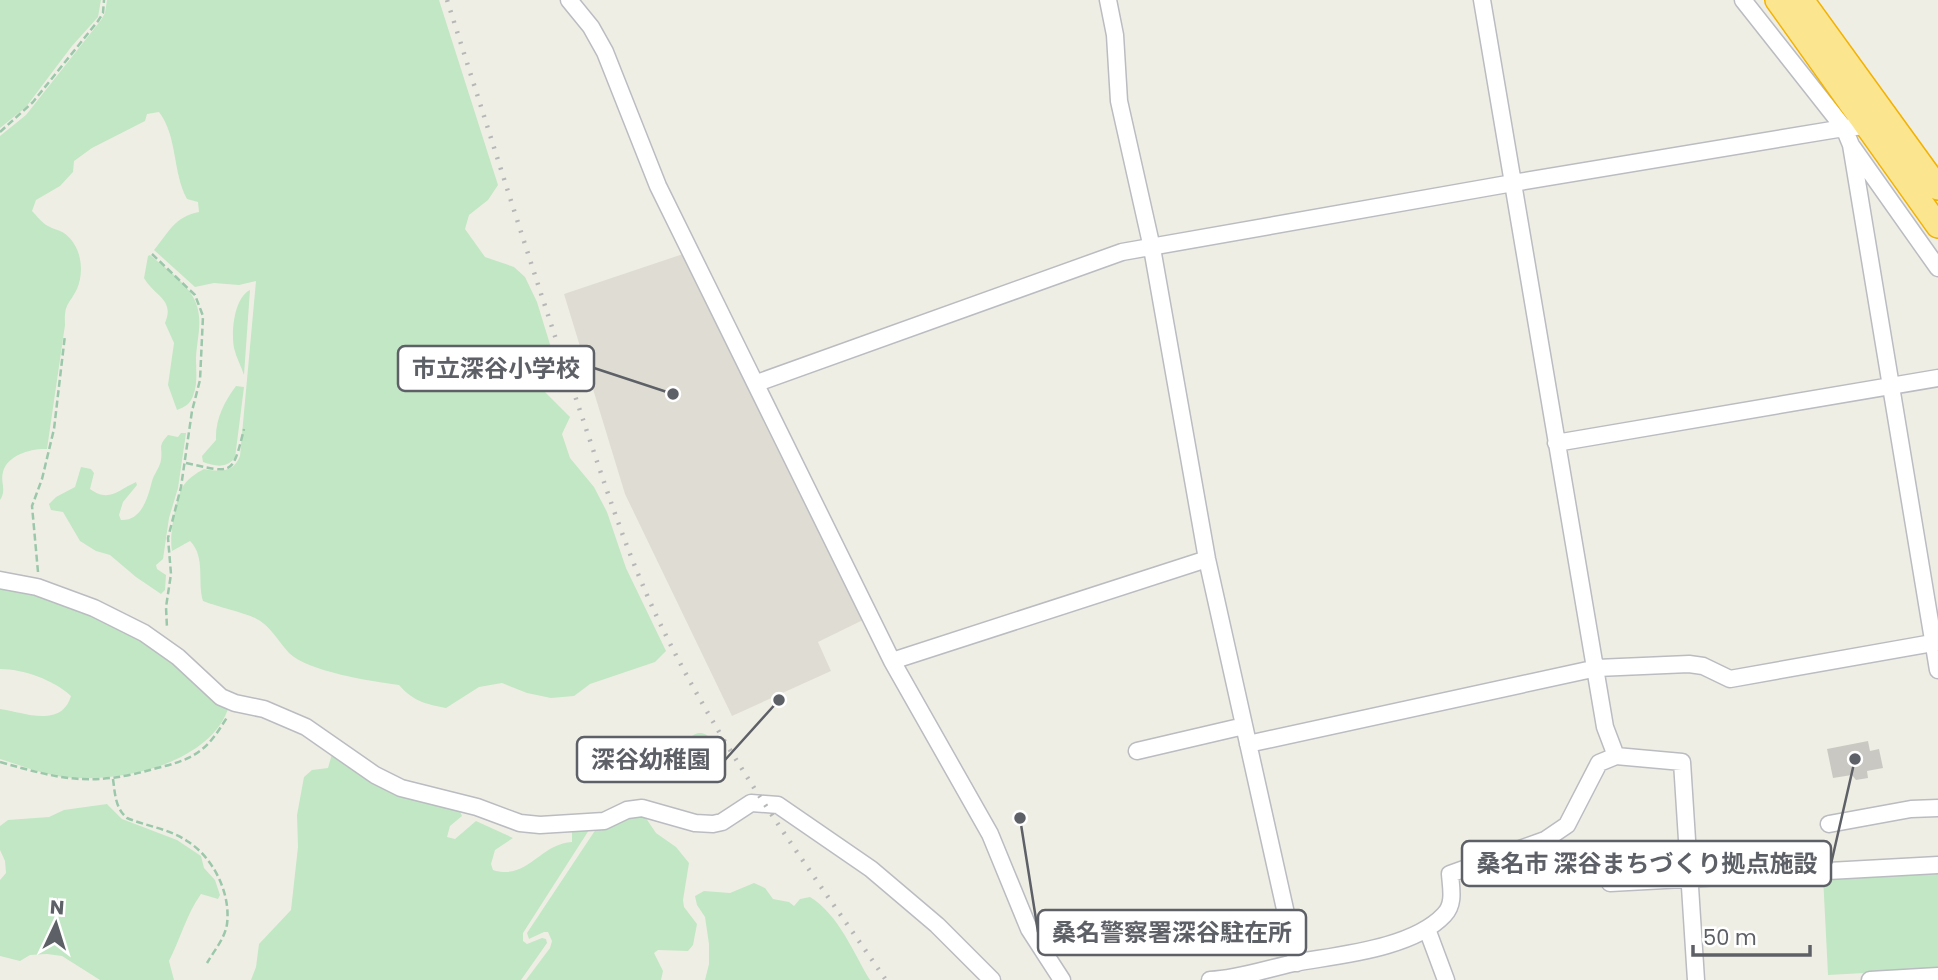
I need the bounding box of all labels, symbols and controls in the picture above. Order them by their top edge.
callout: 市立深谷小学校 [398,346,594,391]
text: 市立深谷小学校 [412,352,580,385]
callout: 深谷幼稚園 [577,737,725,782]
text: 深谷幼稚園 [591,743,711,776]
callout: 桑名市 深谷まちづくり拠点施設 [1462,841,1831,886]
text: 桑名市 深谷まちづくり拠点施設 [1476,847,1818,880]
north arrow [21,889,91,959]
text: N [49,894,65,922]
callout: 桑名警察署深谷駐在所 [1038,910,1306,955]
scale bar [1693,914,1810,958]
text: 桑名警察署深谷駐在所 [1052,916,1292,949]
text: 50 m [1703,923,1757,952]

